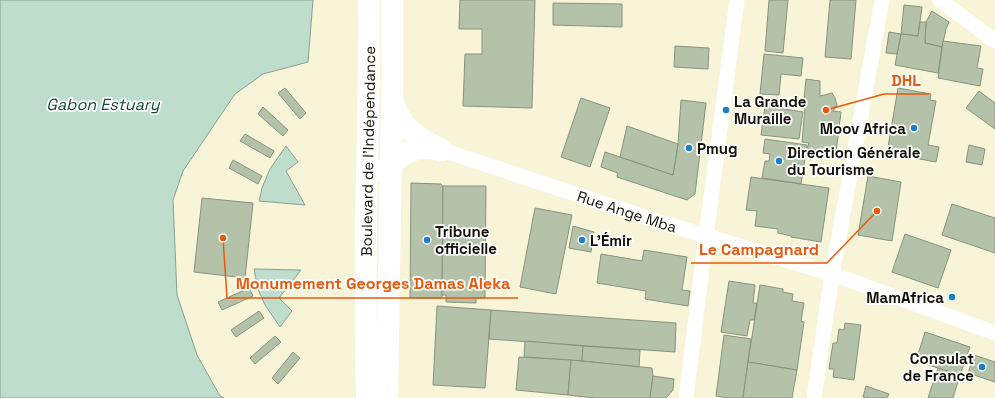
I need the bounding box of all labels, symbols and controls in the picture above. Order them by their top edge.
street label: Boulevard de l'Indépendance [356,46,379,256]
callout: DHL [884,66,929,94]
text: DHL [891,70,921,91]
place label: La Grande Muraille [734,92,807,128]
water label: Gabon Estuary [46,94,161,115]
marker: La Grande Muraille [721,105,731,115]
place label: Moov Africa [820,119,906,138]
marker: Moov Africa [909,123,919,133]
place label: Pmug [697,139,738,158]
marker: Pmug [684,143,694,153]
place label: Direction Générale du Tourisme [787,143,921,179]
marker: Direction Générale du Tourisme [774,156,784,166]
street label: Rue Ange Mba [575,186,680,236]
place label: Tribune officielle [435,222,497,258]
place label: L'Émir [590,231,632,250]
marker: Tribune officielle [422,235,432,245]
marker: L'Émir [577,235,587,245]
callout: Le Campagnard [691,235,827,263]
text: Le Campagnard [699,239,819,260]
callout: Monumement Georges Damas Aleka [227,270,518,298]
text: Monumement Georges Damas Aleka [236,273,510,294]
place label: MamAfrica [866,288,944,307]
marker: MamAfrica [947,292,957,302]
place label: Consulat de France [903,349,974,385]
marker: Consulat de France [977,362,987,372]

